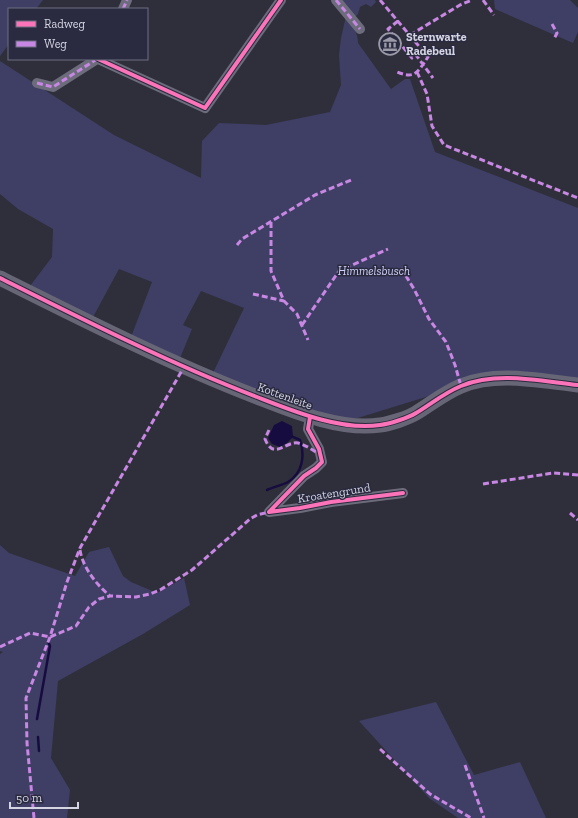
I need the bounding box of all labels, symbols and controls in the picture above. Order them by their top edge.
legend [8,8,148,60]
text: Radweg [44,17,85,31]
place label: Sternwarte Radebeul [406,30,467,58]
museum icon: Sternwarte Radebeul [377,31,403,57]
text: Weg [44,37,67,51]
park label: Himmelsbusch [338,264,410,278]
street label: Kottenleite [256,380,315,413]
street label: Kroatengrund [297,480,372,506]
scale bar [10,784,78,810]
text: 50 m [16,791,43,805]

